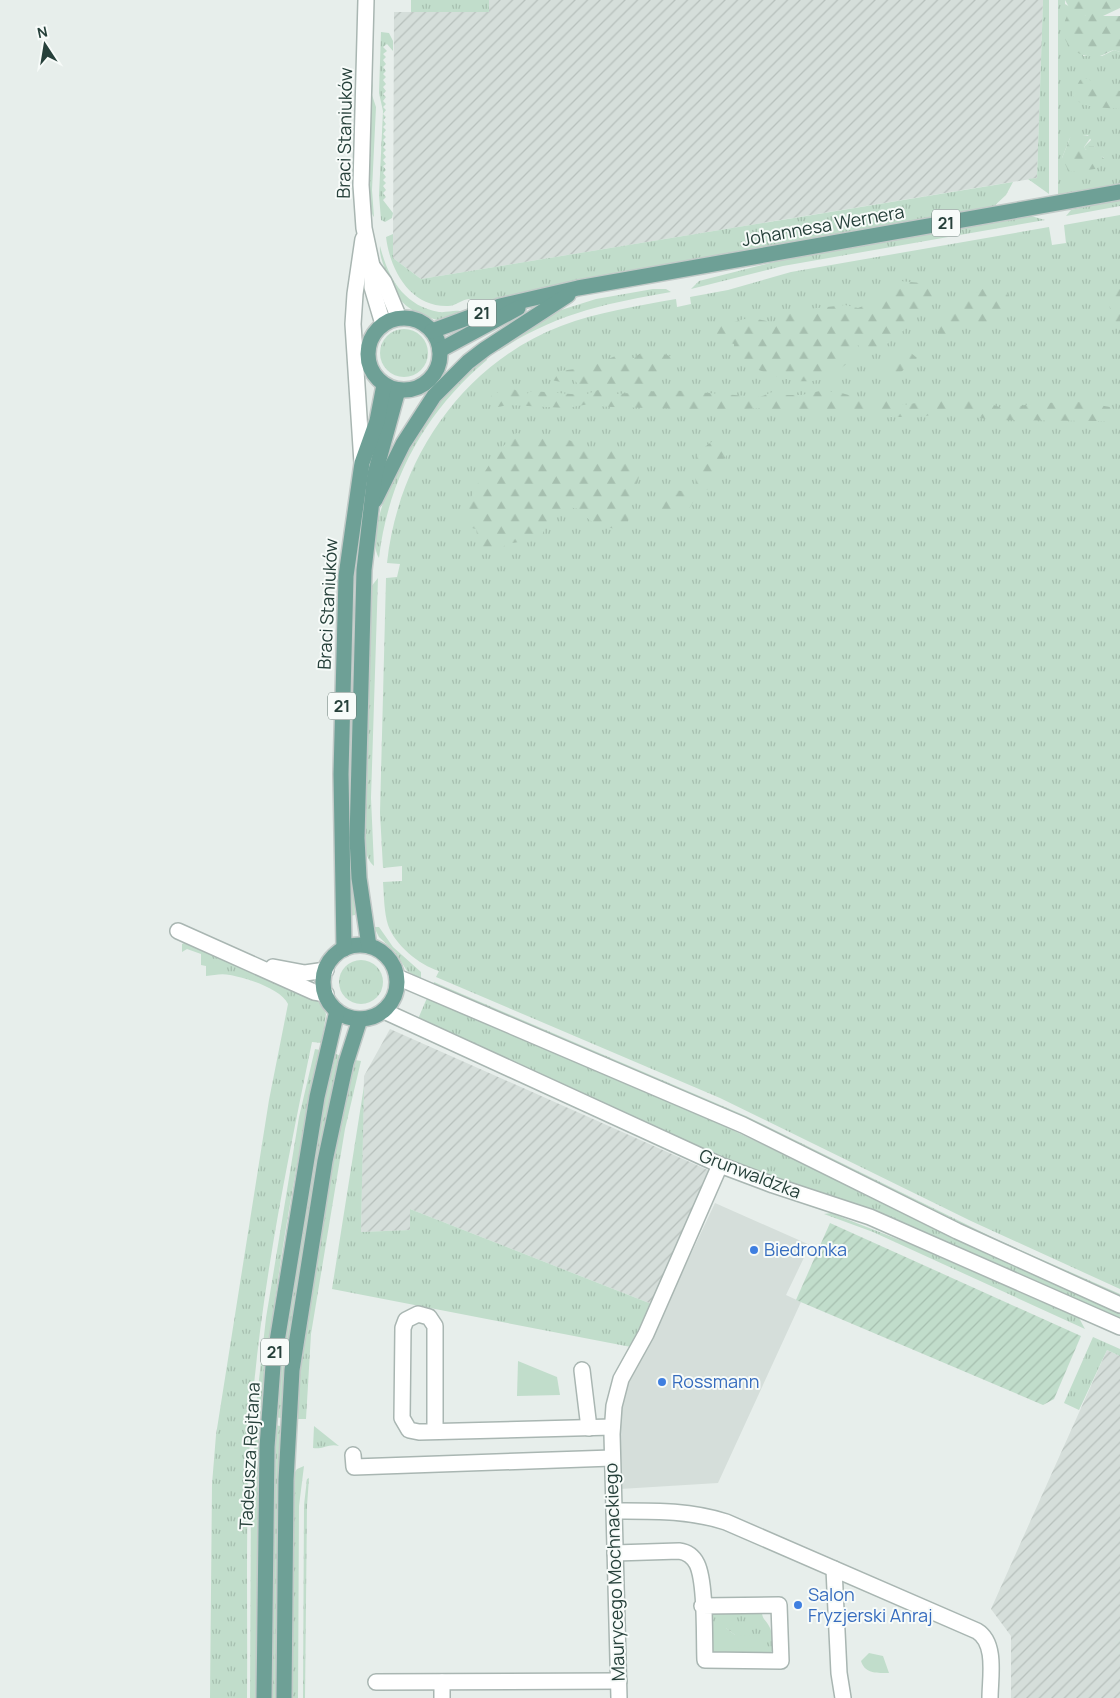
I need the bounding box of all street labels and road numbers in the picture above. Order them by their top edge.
street label: Braci Staniuków [331,67,357,199]
street label: Johannesa Wernera [740,199,906,251]
road number: 21 [932,210,960,237]
road number: 21 [468,300,496,326]
street label: Braci Staniuków [312,538,342,670]
road number: 21 [328,692,356,719]
street label: Grunwaldzka [696,1143,805,1203]
road number: 21 [261,1338,289,1365]
street label: Tadeusza Rejtana [233,1382,265,1530]
street label: Maurycego Mochnackiego [598,1462,630,1682]

